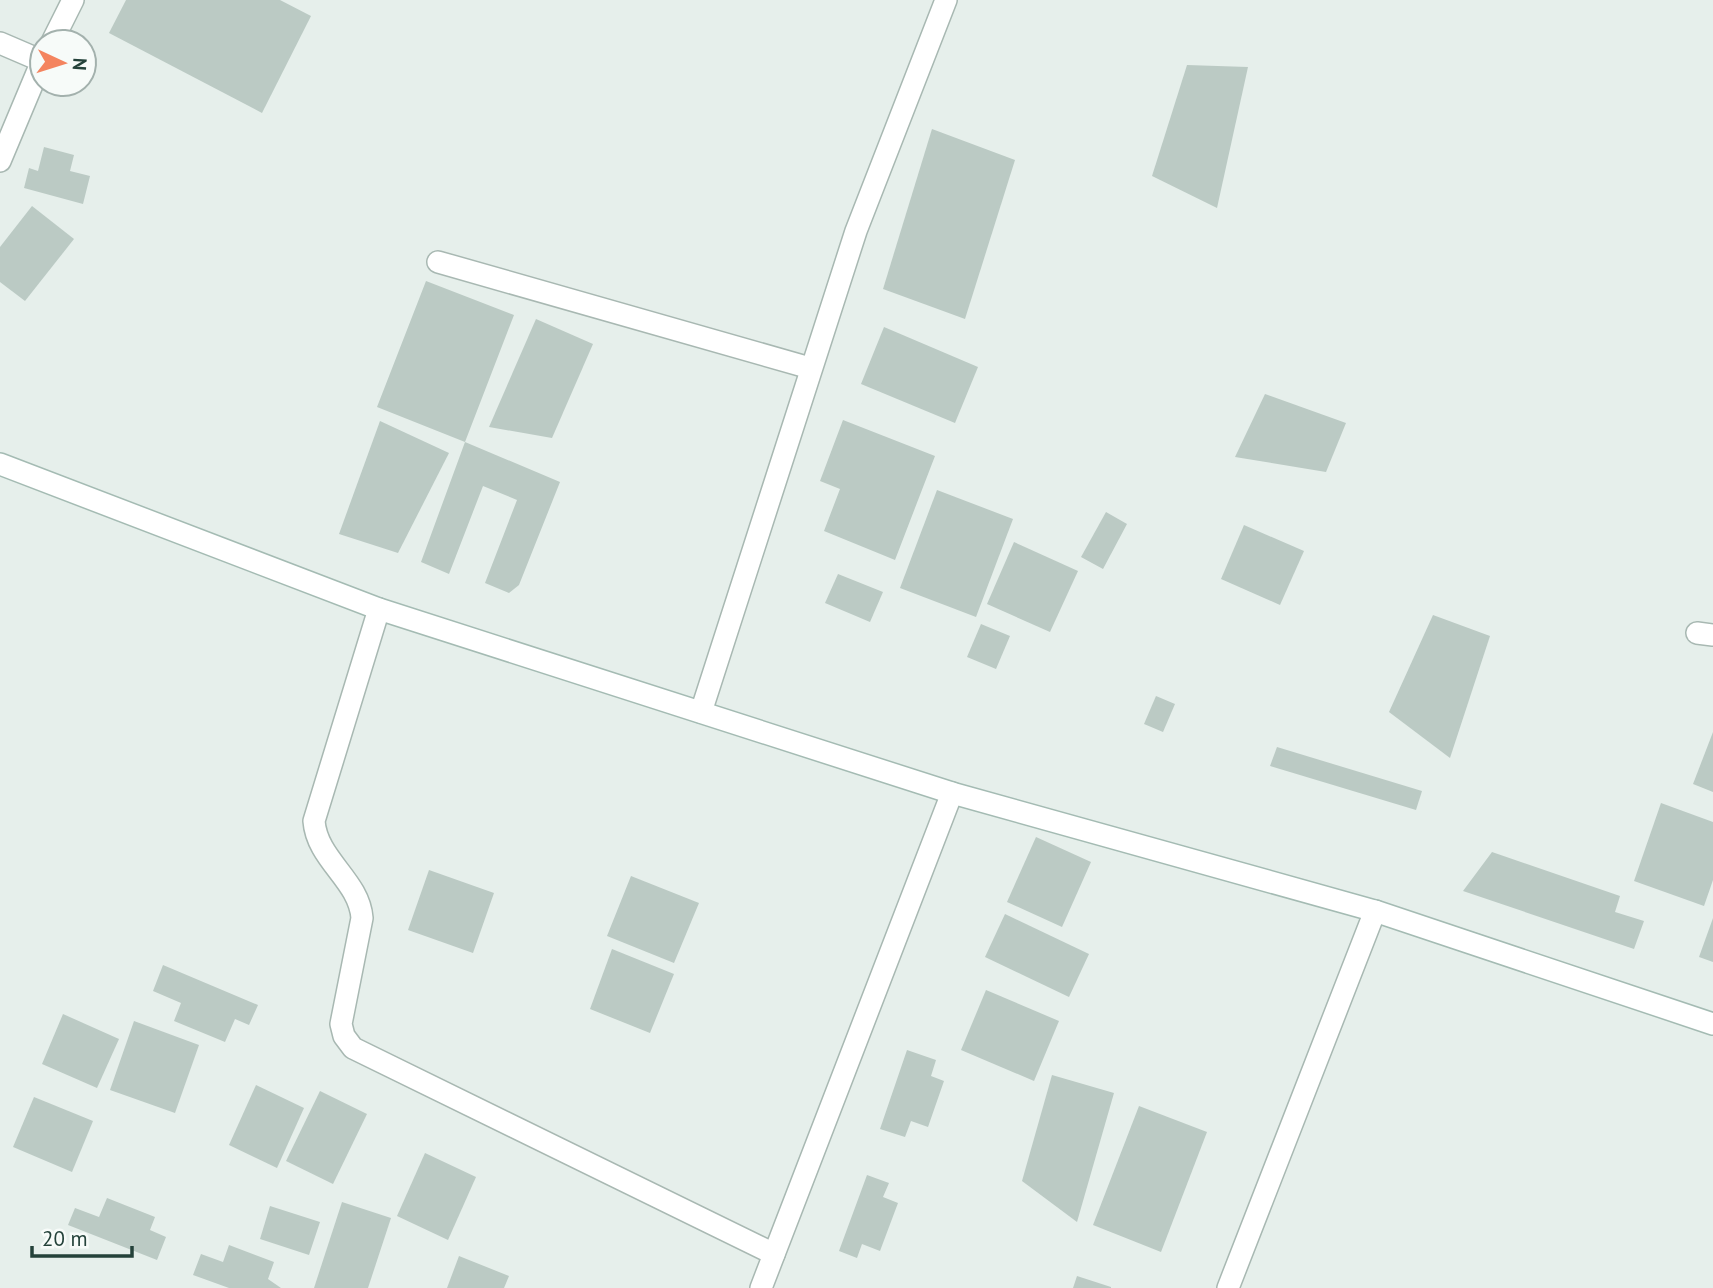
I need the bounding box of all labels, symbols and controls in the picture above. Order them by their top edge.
north arrow [28,28,98,98]
text: N [68,57,92,71]
scale bar [32,1214,131,1258]
text: 20 m [42,1225,88,1252]

